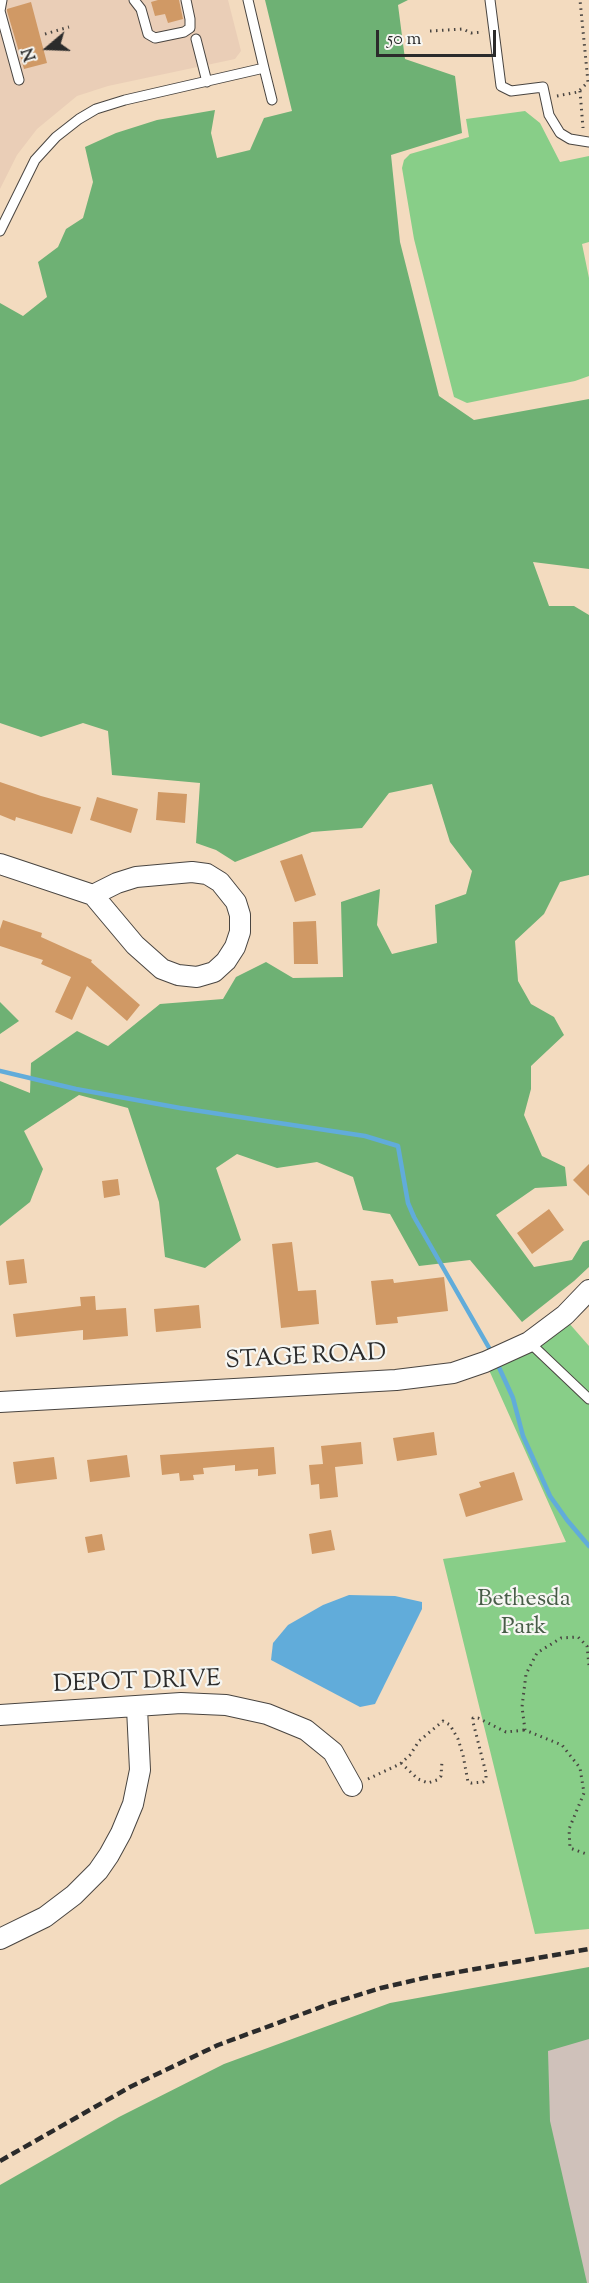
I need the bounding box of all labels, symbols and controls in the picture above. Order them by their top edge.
north arrow [18,18,78,78]
scale bar [379,18,499,56]
text: 50 m [387,27,421,53]
text: N [18,44,43,64]
street label: STAGE ROAD [225,1340,387,1378]
park label: Bethesda Park [477,1587,571,1643]
street label: DEPOT DRIVE [53,1667,221,1701]

